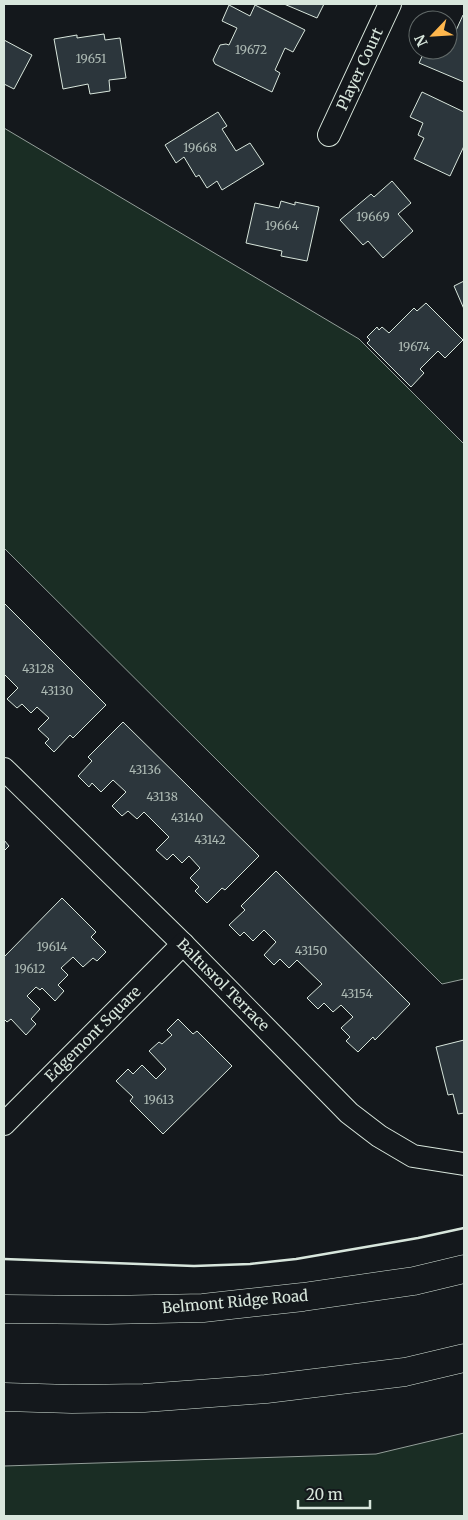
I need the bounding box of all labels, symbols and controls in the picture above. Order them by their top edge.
north arrow [408,10,458,60]
street label: Player Court [332,24,387,113]
text: N [411,32,432,49]
house number: 19672 [235,42,267,57]
house number: 19651 [76,51,107,66]
house number: 19668 [183,140,217,155]
house number: 19669 [356,209,390,224]
house number: 19664 [265,218,300,233]
house number: 19674 [398,339,430,354]
house number: 43128 [22,661,54,676]
house number: 43130 [41,683,73,698]
house number: 43136 [129,762,161,777]
house number: 43138 [146,789,178,804]
house number: 43140 [171,810,203,825]
house number: 43142 [194,832,226,847]
street label: Baltusrol Terrace [173,934,274,1035]
house number: 19614 [37,939,68,954]
house number: 43150 [295,943,327,958]
house number: 19612 [15,961,45,976]
street label: Edgemont Square [41,982,145,1086]
house number: 43154 [341,986,374,1001]
house number: 19613 [144,1092,174,1107]
street label: Belmont Ridge Road [161,1286,309,1317]
scale bar [298,1478,370,1510]
text: 20 m [306,1485,343,1504]

